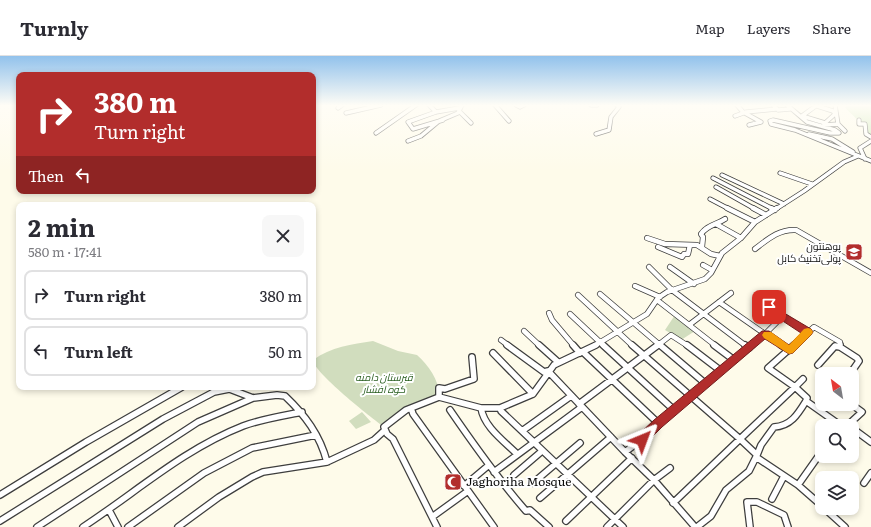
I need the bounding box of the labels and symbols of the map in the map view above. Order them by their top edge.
place label: پوهنتون پولی‌تخنیک کابل [777,238,841,265]
school or university icon: پوهنتون پولی‌تخنیک کابل [844,242,864,262]
pin [752,290,786,324]
north arrow [815,367,859,411]
park label: قبرستان دامنه کوه افشار [355,369,414,396]
position arrow [621,419,663,461]
mosque icon: Jaghoriha Mosque [443,472,463,492]
place label: Jaghoriha Mosque [466,472,572,490]

